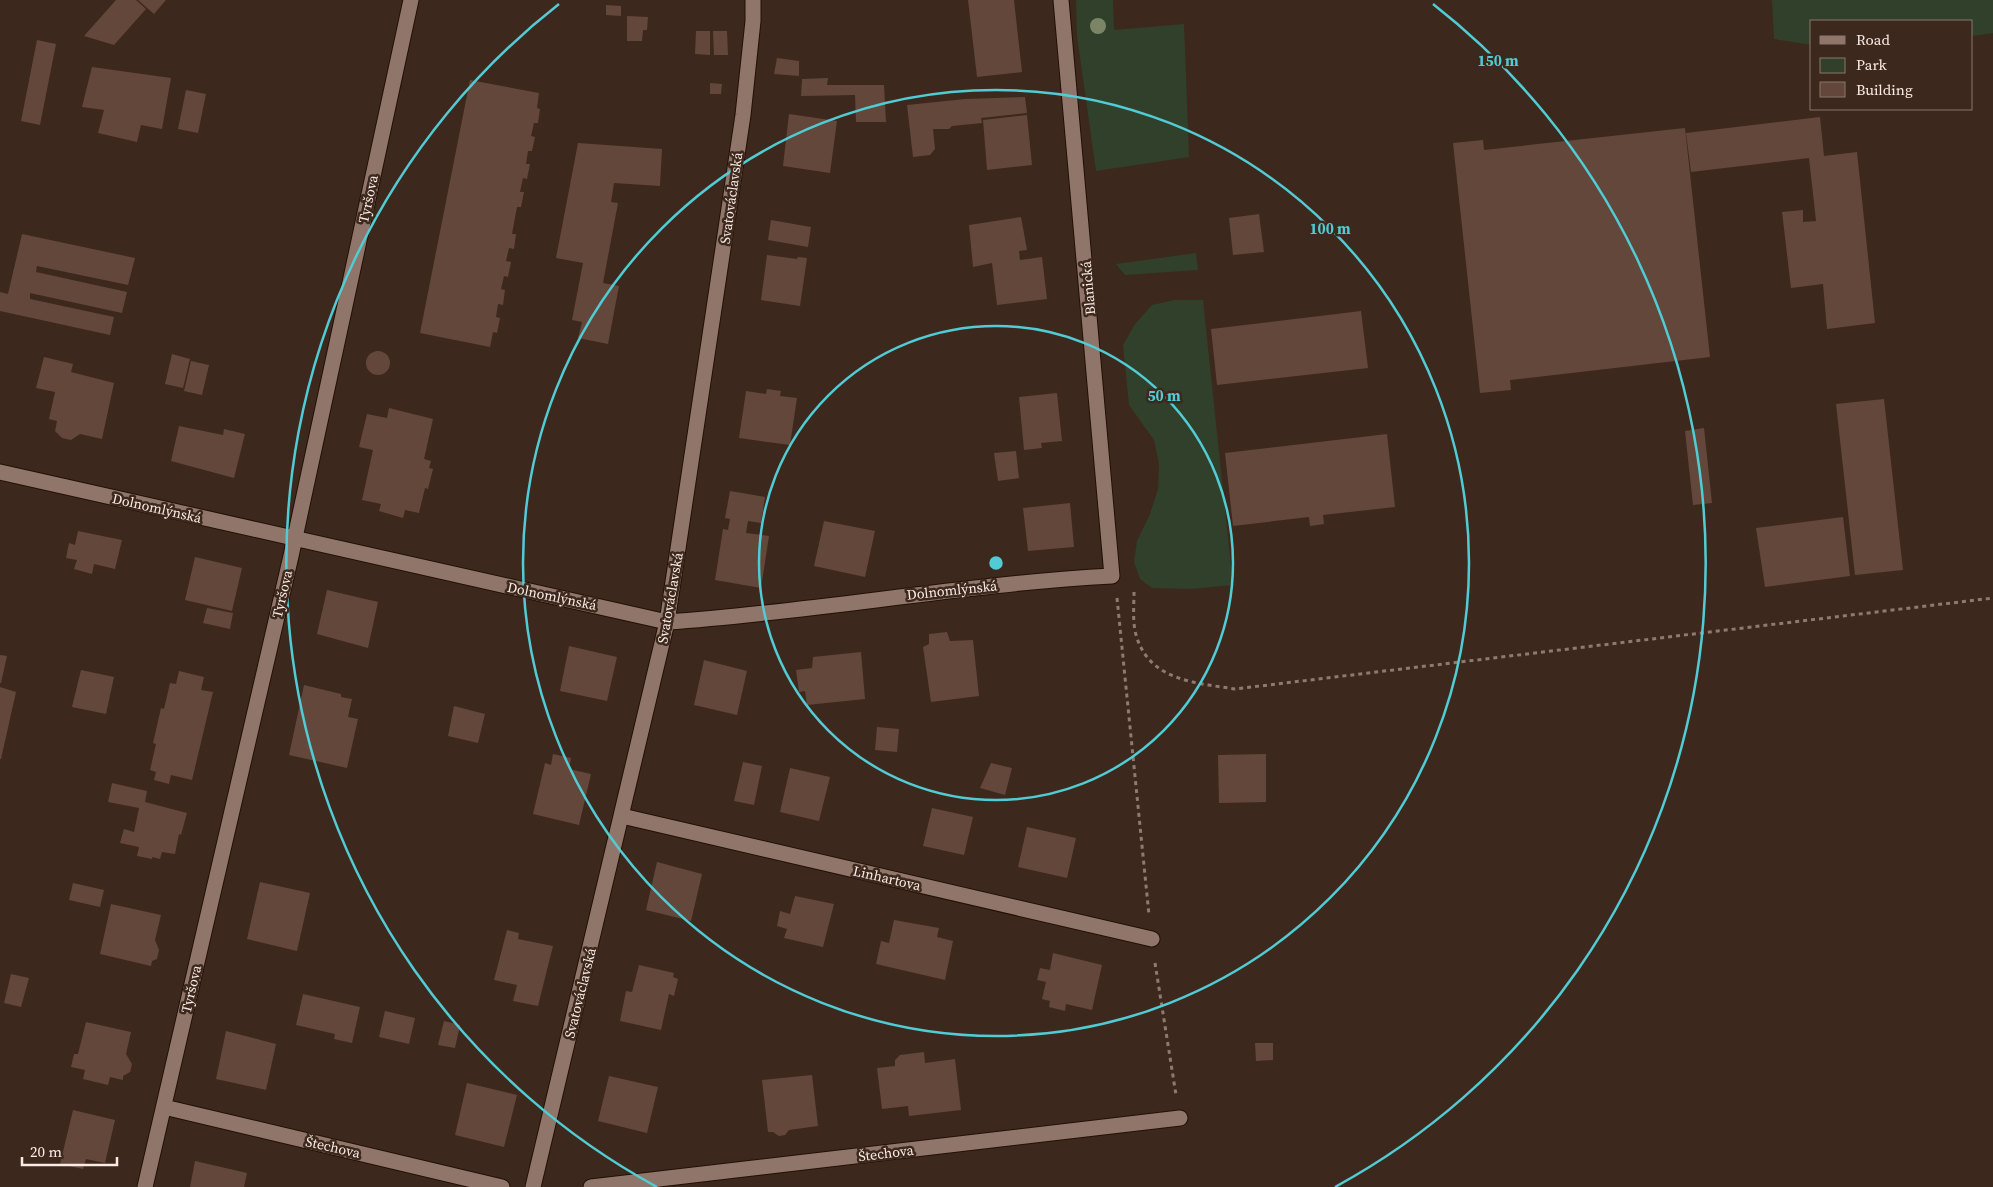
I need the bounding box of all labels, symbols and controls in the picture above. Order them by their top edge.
legend [1810,20,1973,110]
text: Road [1856,29,1890,50]
text: 150 m [1477,50,1519,71]
text: Park [1856,54,1888,75]
text: Building [1856,79,1913,100]
street label: Svatováclavská [715,150,747,245]
street label: Tyršova [353,172,383,225]
text: 100 m [1309,218,1351,239]
street label: Blanická [1076,259,1100,316]
text: 50 m [1147,385,1181,406]
street label: Dolnomlýnská [110,488,204,528]
street label: Svatováclavská [652,550,688,645]
centre of rings [987,554,1005,572]
street label: Tyršova [267,567,297,620]
street label: Dolnomlýnská [906,575,999,605]
street label: Dolnomlýnská [505,577,599,615]
street label: Linhartova [851,861,924,896]
street label: Svatováclavská [559,945,601,1040]
street label: Tyršova [176,962,206,1015]
street label: Štechova [304,1131,363,1163]
scale bar [22,1134,118,1166]
street label: Štechova [857,1140,916,1166]
text: 20 m [30,1141,62,1162]

